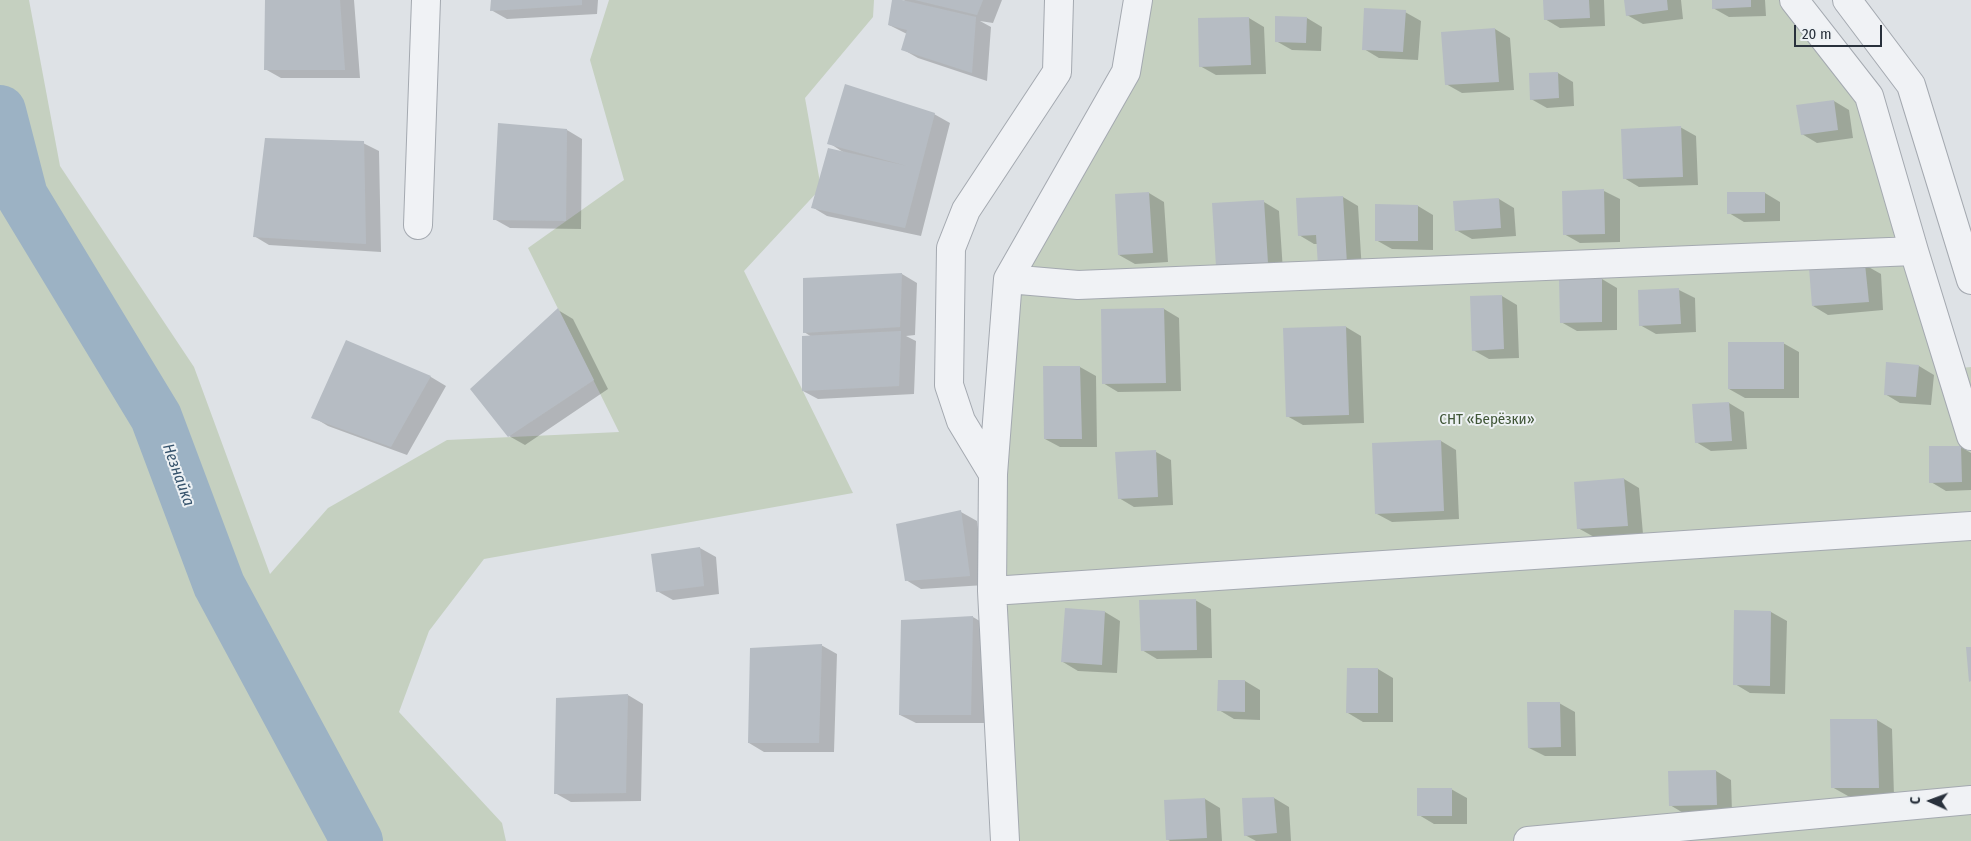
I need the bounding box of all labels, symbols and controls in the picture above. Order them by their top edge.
scale bar [1796,15,1884,47]
text: 20 m [1802,25,1832,43]
park label: СНТ «Берёзки» [1439,411,1535,429]
water label: Незнайка [158,441,198,509]
north arrow [1906,776,1956,826]
text: С [1907,796,1924,804]

